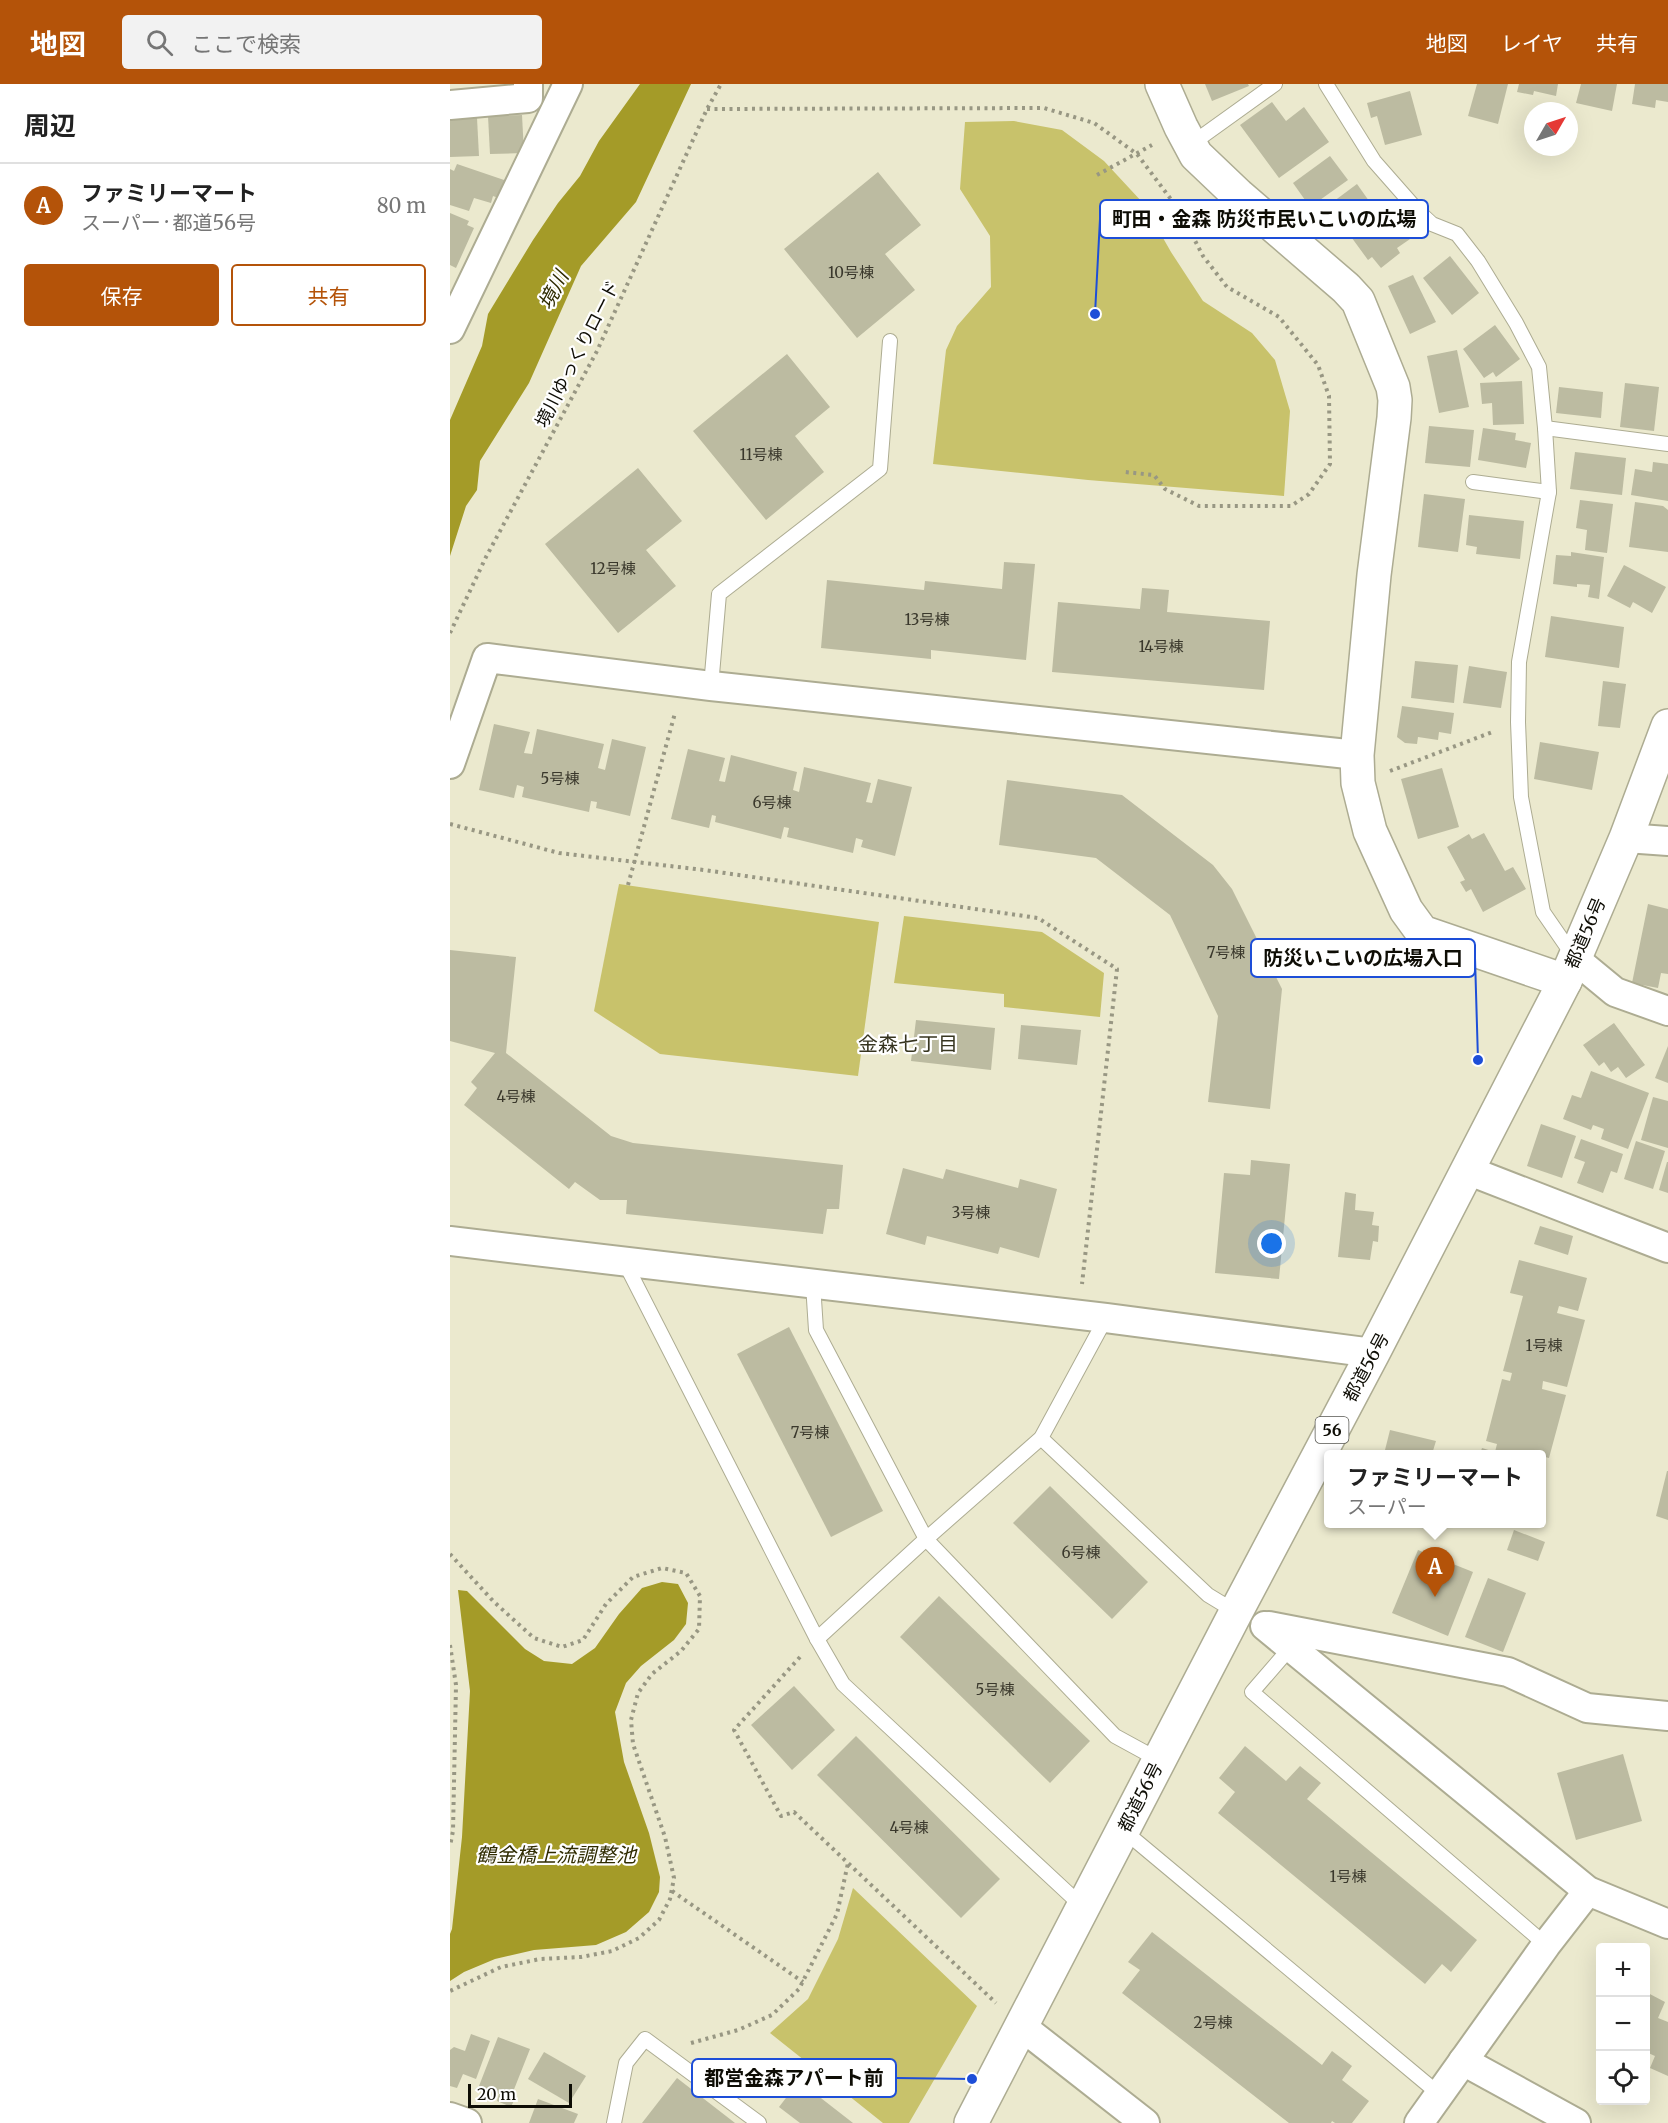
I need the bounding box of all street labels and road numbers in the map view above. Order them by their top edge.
street label: 境川ゆっくりロード [530,277,624,431]
street label: 都道56号 [1560,894,1610,972]
street label: 都道56号 [1338,1328,1394,1406]
road number: 56 [1316,1417,1348,1443]
street label: 都道56号 [1113,1758,1167,1836]

